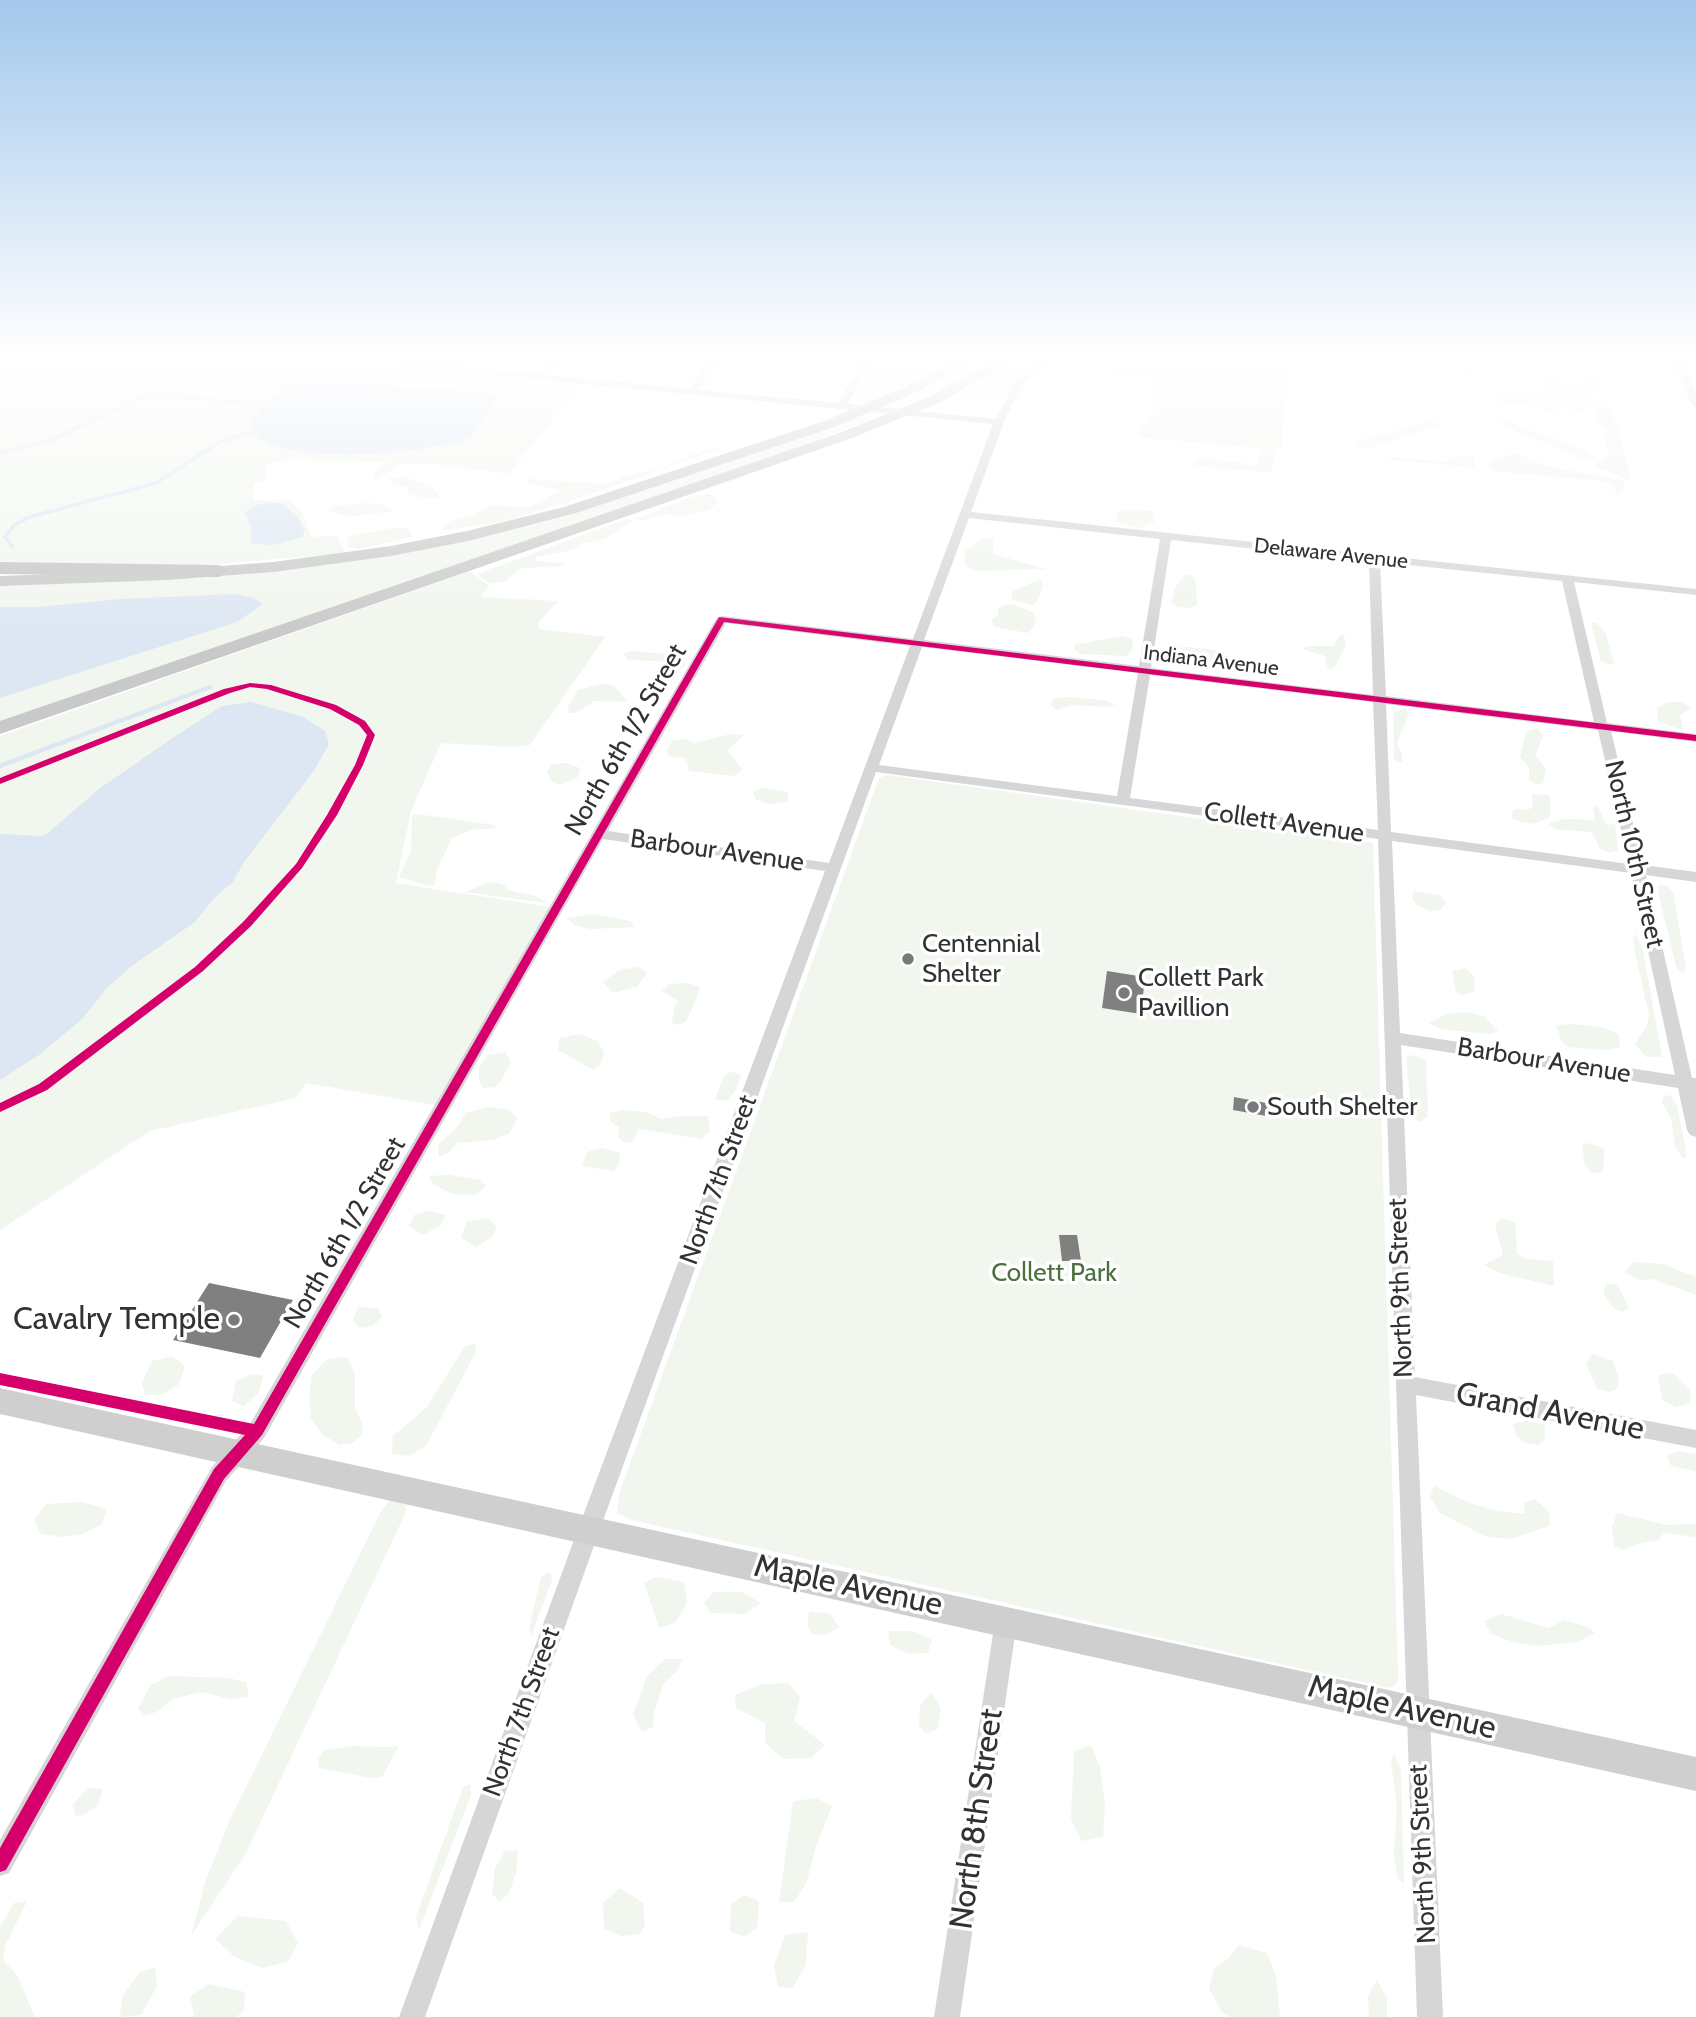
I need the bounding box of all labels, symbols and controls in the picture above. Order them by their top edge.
street label: Delaware Avenue [1253,533,1409,575]
street label: North 6th 1/2 Street [559,639,693,841]
street label: Indiana Avenue [1142,640,1280,682]
street label: North 10th Street [1597,757,1671,951]
street label: Collett Avenue [1202,796,1366,850]
street label: Barbour Avenue [628,823,806,879]
place label: Centennial Shelter [922,928,1040,990]
marker: Centennial Shelter [900,951,916,967]
place label: Collett Park Pavillion [1138,962,1264,1024]
marker: Collett Park Pavillion [1116,985,1132,1001]
street label: Barbour Avenue [1455,1032,1633,1090]
street label: North 7th Street [674,1091,764,1269]
place label: South Shelter [1267,1091,1417,1123]
marker: South Shelter [1245,1099,1261,1115]
street label: North 6th 1/2 Street [278,1132,412,1334]
street label: North 9th Street [1382,1198,1420,1378]
park label: Collett Park [991,1257,1117,1289]
place label: Cavalry Temple [13,1301,220,1339]
marker: Cavalry Temple [226,1312,242,1328]
street label: Grand Avenue [1453,1375,1647,1449]
street label: Maple Avenue [750,1547,946,1625]
street label: North 7th Street [477,1623,567,1801]
street label: Maple Avenue [1304,1668,1500,1748]
street label: North 8th Street [943,1706,1011,1932]
street label: North 9th Street [1403,1764,1443,1944]

